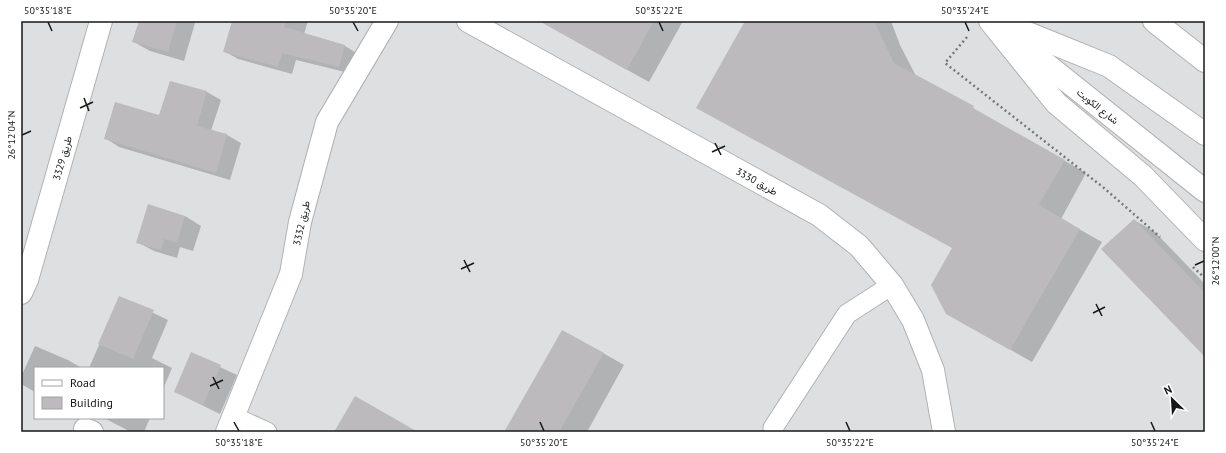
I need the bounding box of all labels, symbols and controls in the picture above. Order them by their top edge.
text: 50°35'18"E [24,4,72,17]
text: 50°35'20"E [329,4,377,17]
text: 50°35'22"E [635,4,683,17]
text: 50°35'24"E [941,4,989,17]
street label: شارع الكويت [1074,86,1121,127]
text: 26°12'04"N [5,110,18,160]
street label: طريق 3329 [50,134,75,182]
street label: طريق 3330 [734,165,780,198]
street label: طريق 3332 [290,199,313,247]
text: 26°12'00"N [1209,236,1222,286]
legend [34,367,164,419]
text: Road [70,375,95,390]
north arrow [1152,379,1192,419]
text: N [1162,382,1174,398]
text: Building [70,395,113,410]
text: 50°35'18"E [215,436,263,449]
text: 50°35'20"E [520,436,568,449]
text: 50°35'22"E [826,436,874,449]
text: 50°35'24"E [1131,436,1179,449]

